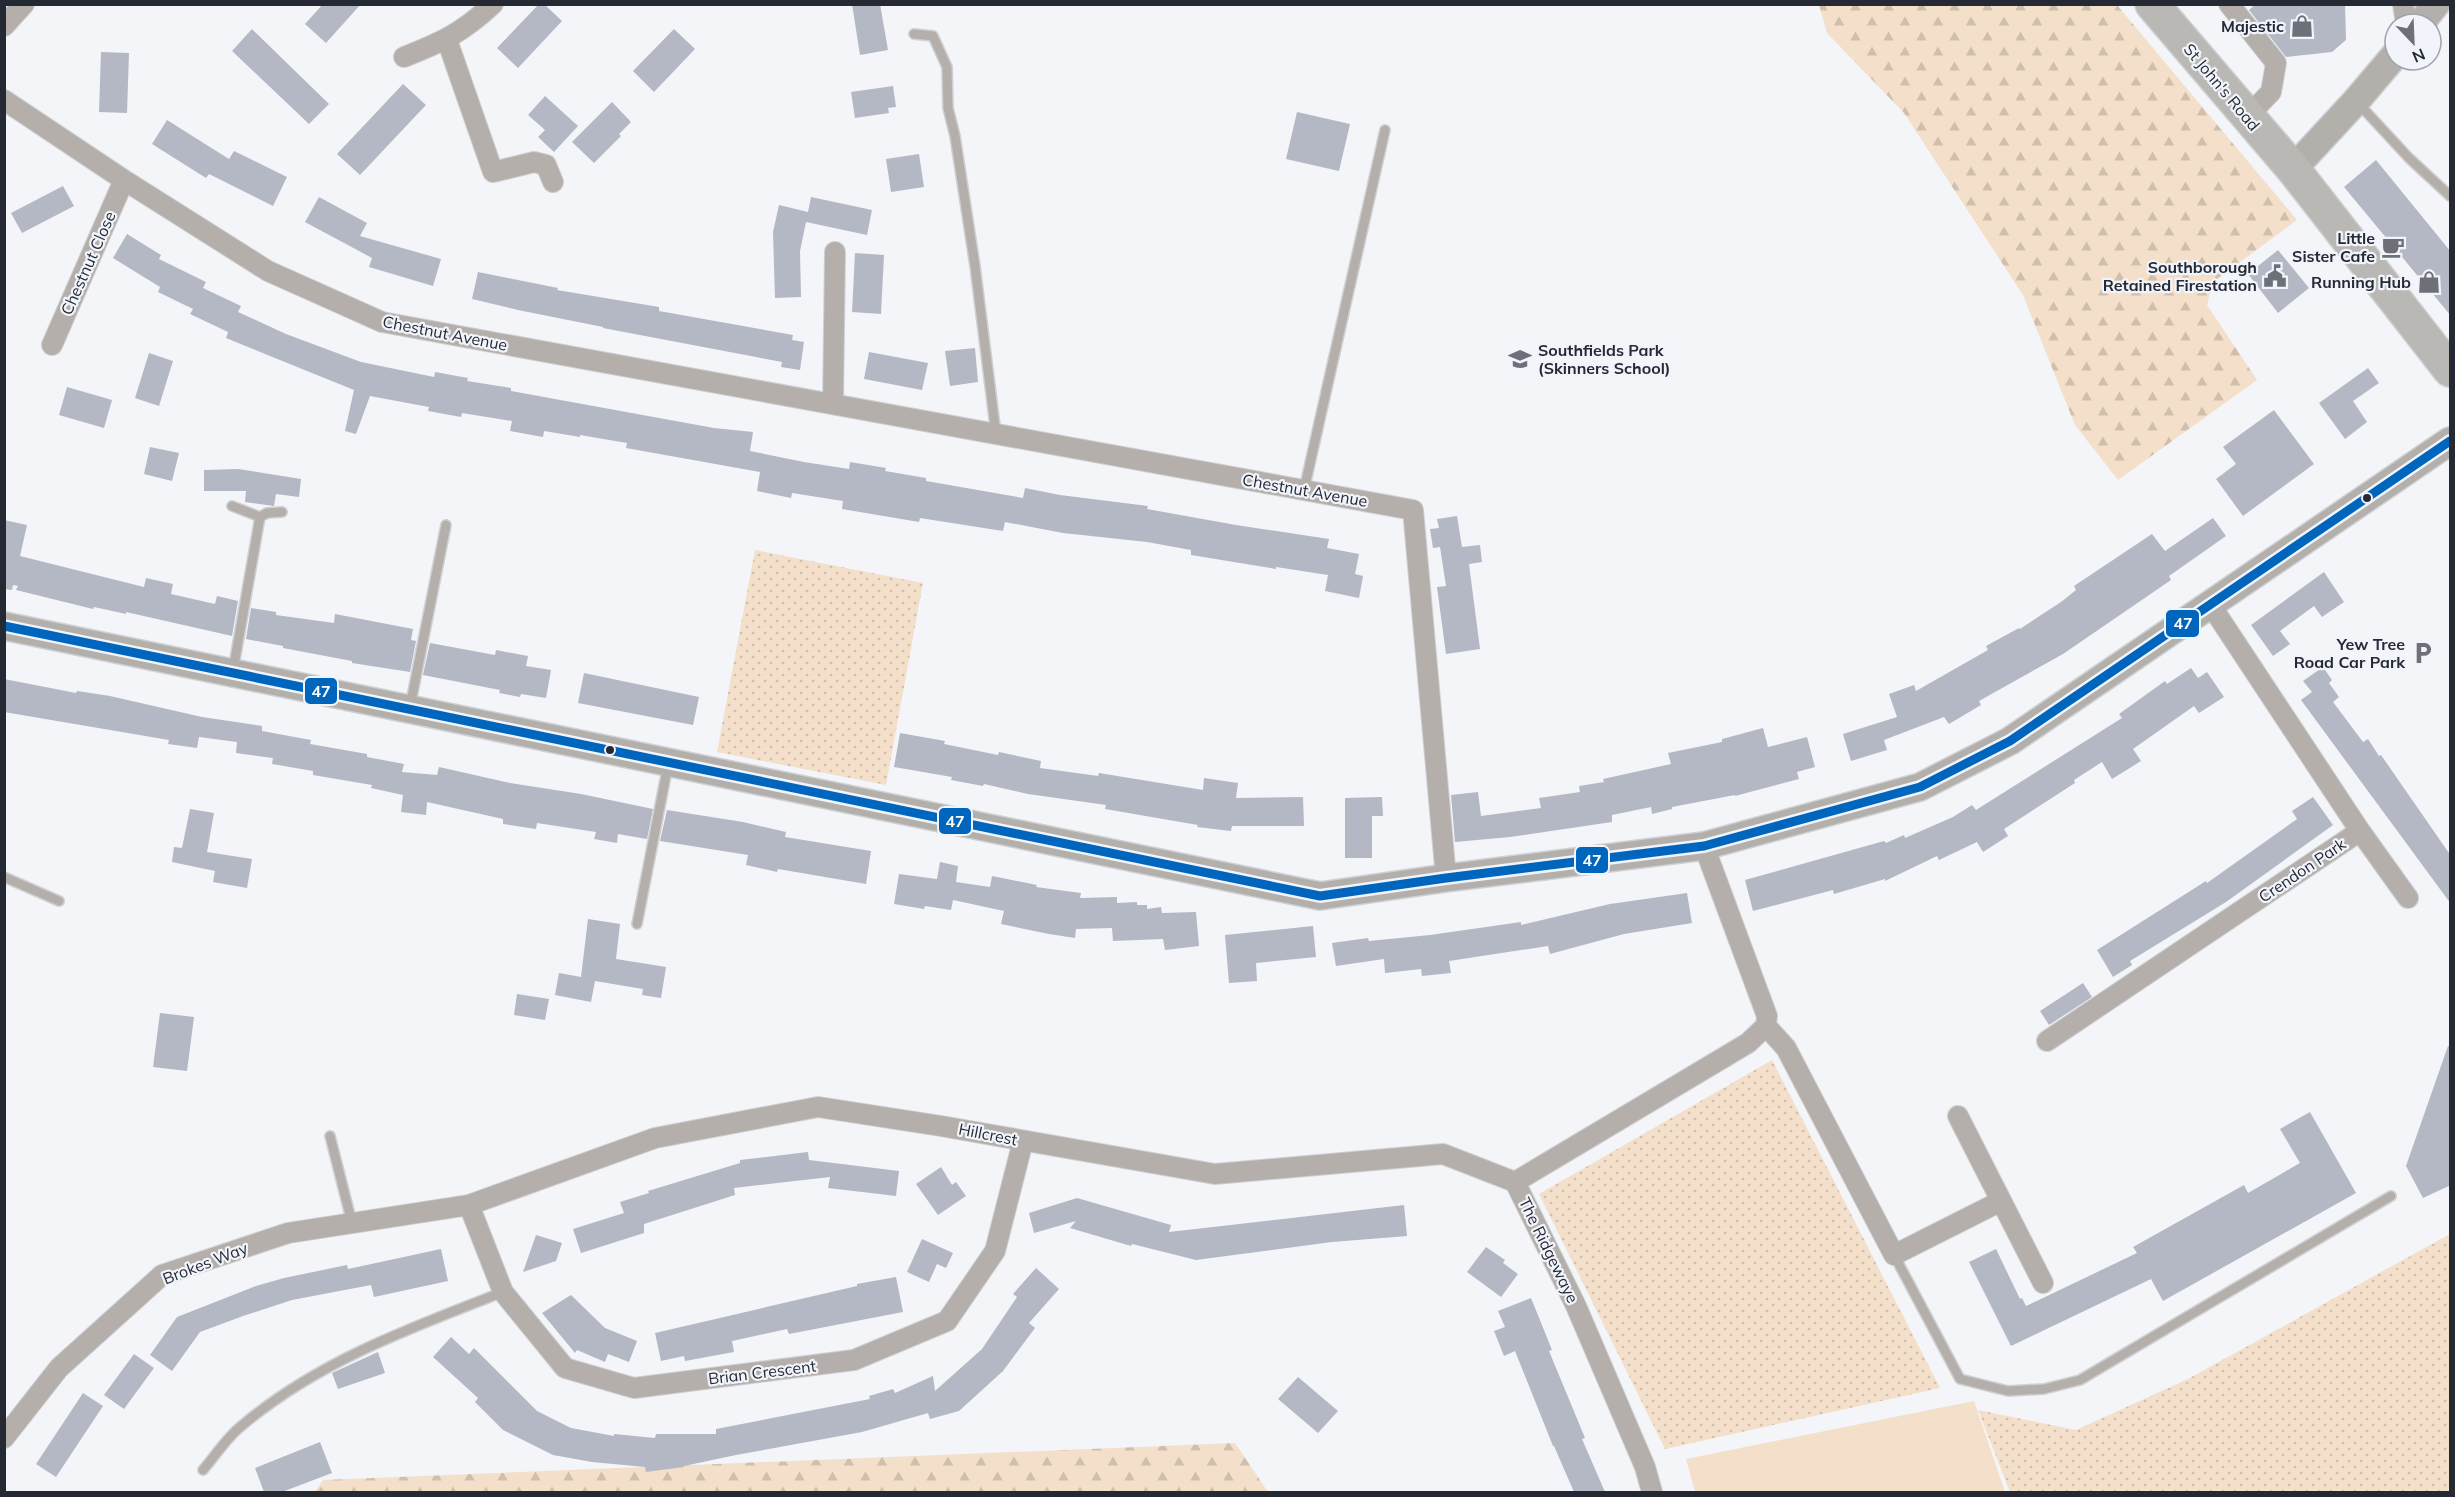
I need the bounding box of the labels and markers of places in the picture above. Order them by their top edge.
shop icon: Majestic [2289,13,2315,39]
place label: Majestic [2221,16,2284,36]
place label: Little Sister Cafe [2292,228,2375,266]
cafe icon: Little Sister Cafe [2380,234,2406,260]
place label: Southborough Retained Firestation [2103,257,2257,295]
public building icon: Southborough Retained Firestation [2262,263,2288,289]
shop icon: Running Hub [2416,269,2442,295]
place label: Running Hub [2311,272,2411,292]
place label: Southfields Park (Skinners School) [1538,340,1671,378]
school or university icon: Southfields Park (Skinners School) [1507,346,1533,372]
unlabelled marker [2361,492,2373,504]
place label: Yew Tree Road Car Park [2294,634,2406,672]
parking icon: Yew Tree Road Car Park [2410,640,2436,666]
unlabelled marker [604,744,616,756]

